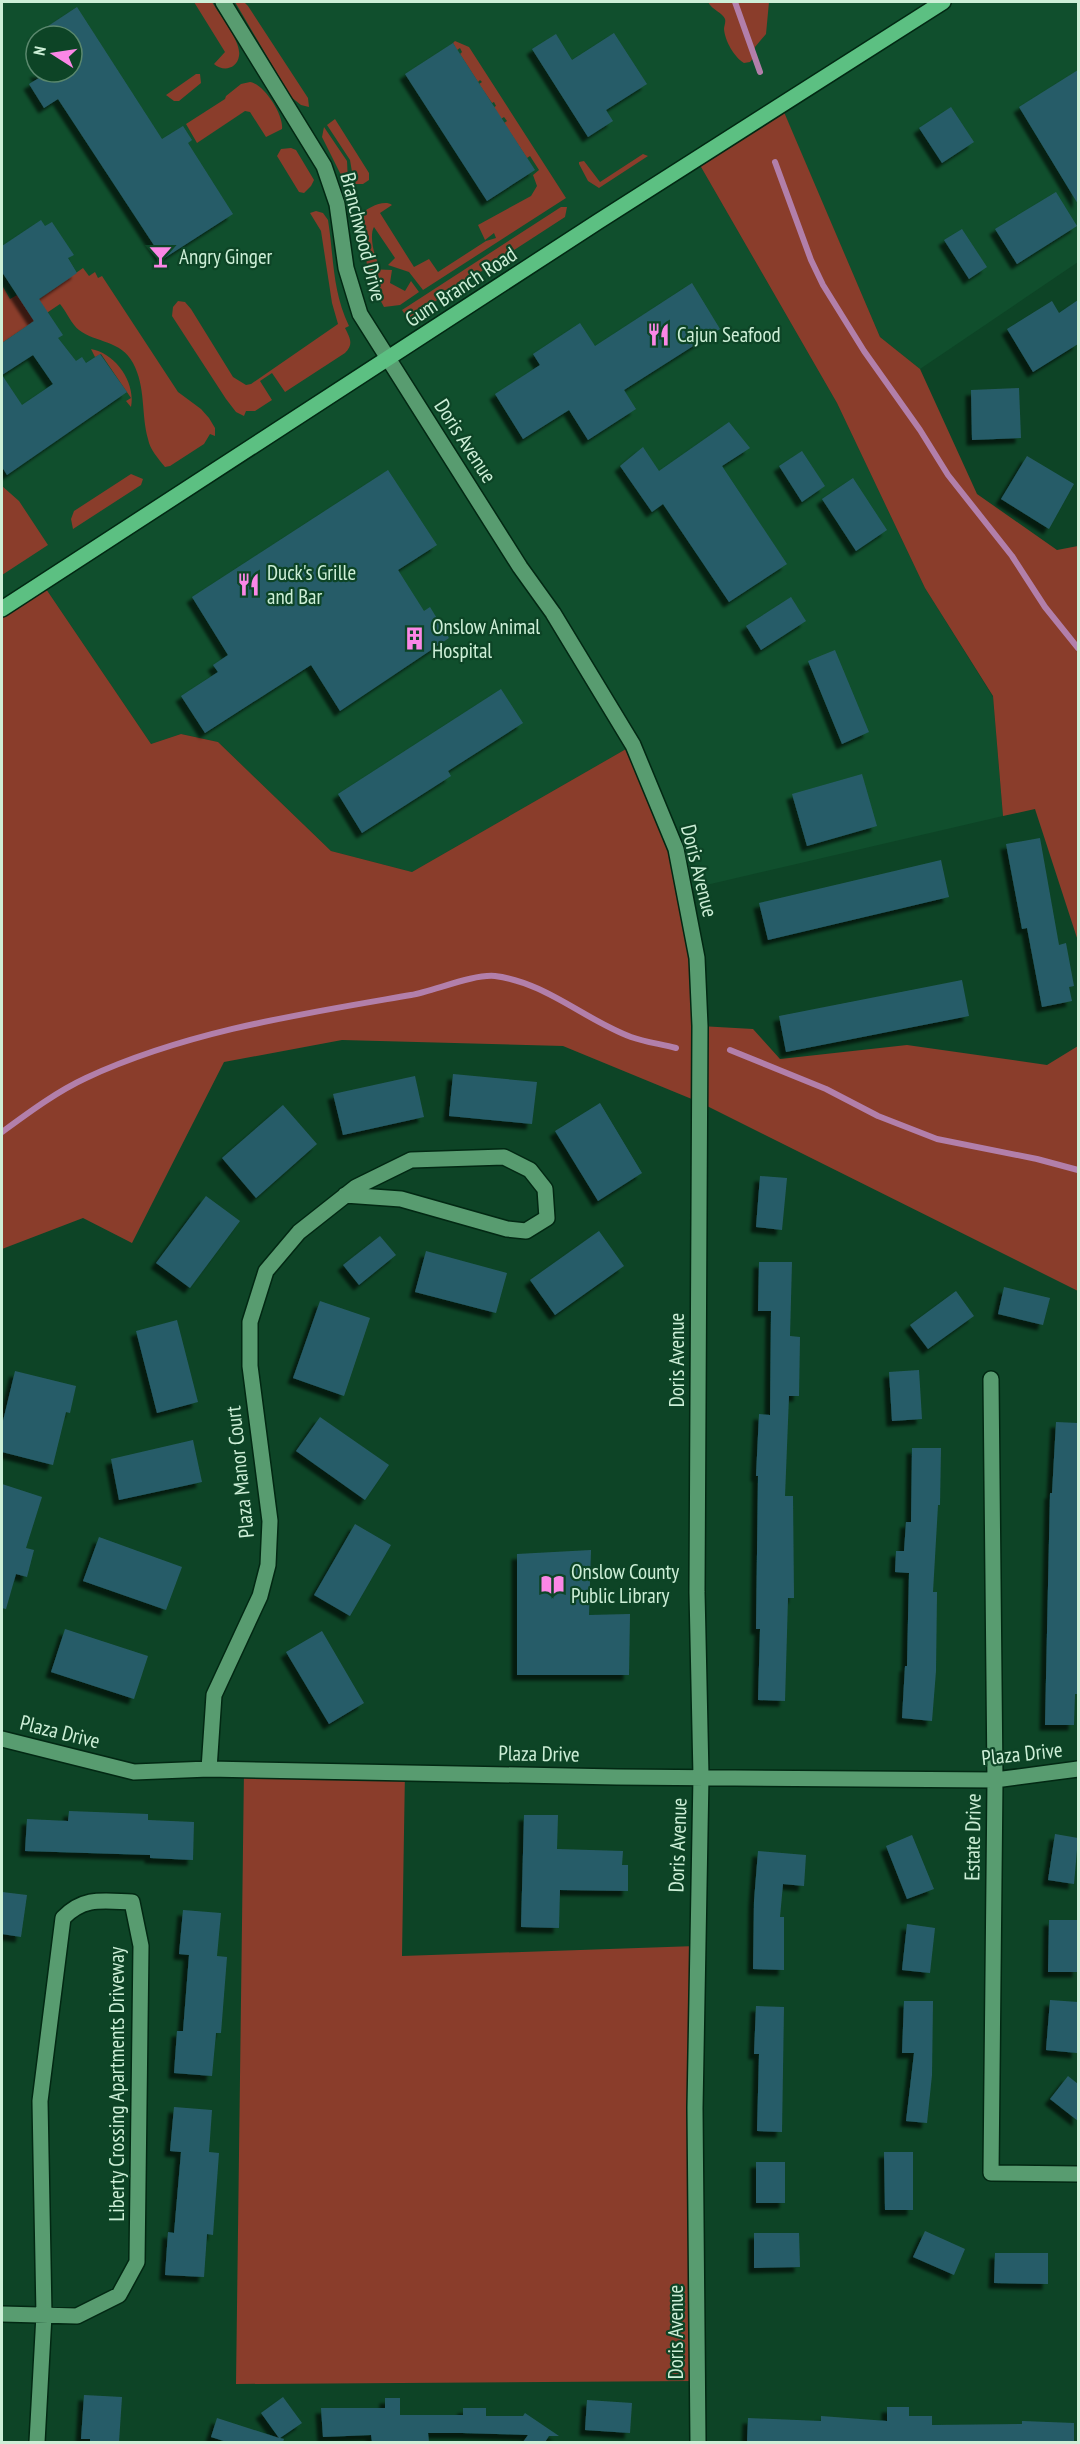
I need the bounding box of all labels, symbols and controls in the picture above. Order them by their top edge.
north arrow [24,24,84,84]
text: N [29,45,50,57]
street label: Branchwood Drive [334,170,393,304]
street label: Gum Branch Road [400,240,522,333]
place label: Angry Ginger [179,243,273,270]
bar icon: Angry Ginger [148,244,174,270]
place label: Cajun Seafood [677,321,781,348]
restaurant icon: Cajun Seafood [646,322,672,348]
street label: Doris Avenue [428,394,502,488]
place label: Duck's Grille and Bar [267,559,356,610]
restaurant icon: Duck's Grille and Bar [236,572,262,598]
place label: Onslow Animal Hospital [432,613,540,664]
building icon: Onslow Animal Hospital [401,626,427,652]
street label: Doris Avenue [675,822,724,920]
street label: Doris Avenue [663,1313,690,1407]
street label: Plaza Manor Court [219,1404,260,1539]
place label: Onslow County Public Library [571,1558,679,1609]
library icon: Onslow County Public Library [540,1571,566,1597]
street label: Plaza Drive [17,1709,103,1754]
street label: Plaza Drive [980,1736,1064,1771]
street label: Plaza Drive [498,1739,580,1768]
street label: Estate Drive [958,1793,987,1881]
street label: Doris Avenue [662,1797,693,1893]
street label: Liberty Crossing Apartments Driveway [103,1946,130,2221]
street label: Doris Avenue [662,2285,689,2379]

